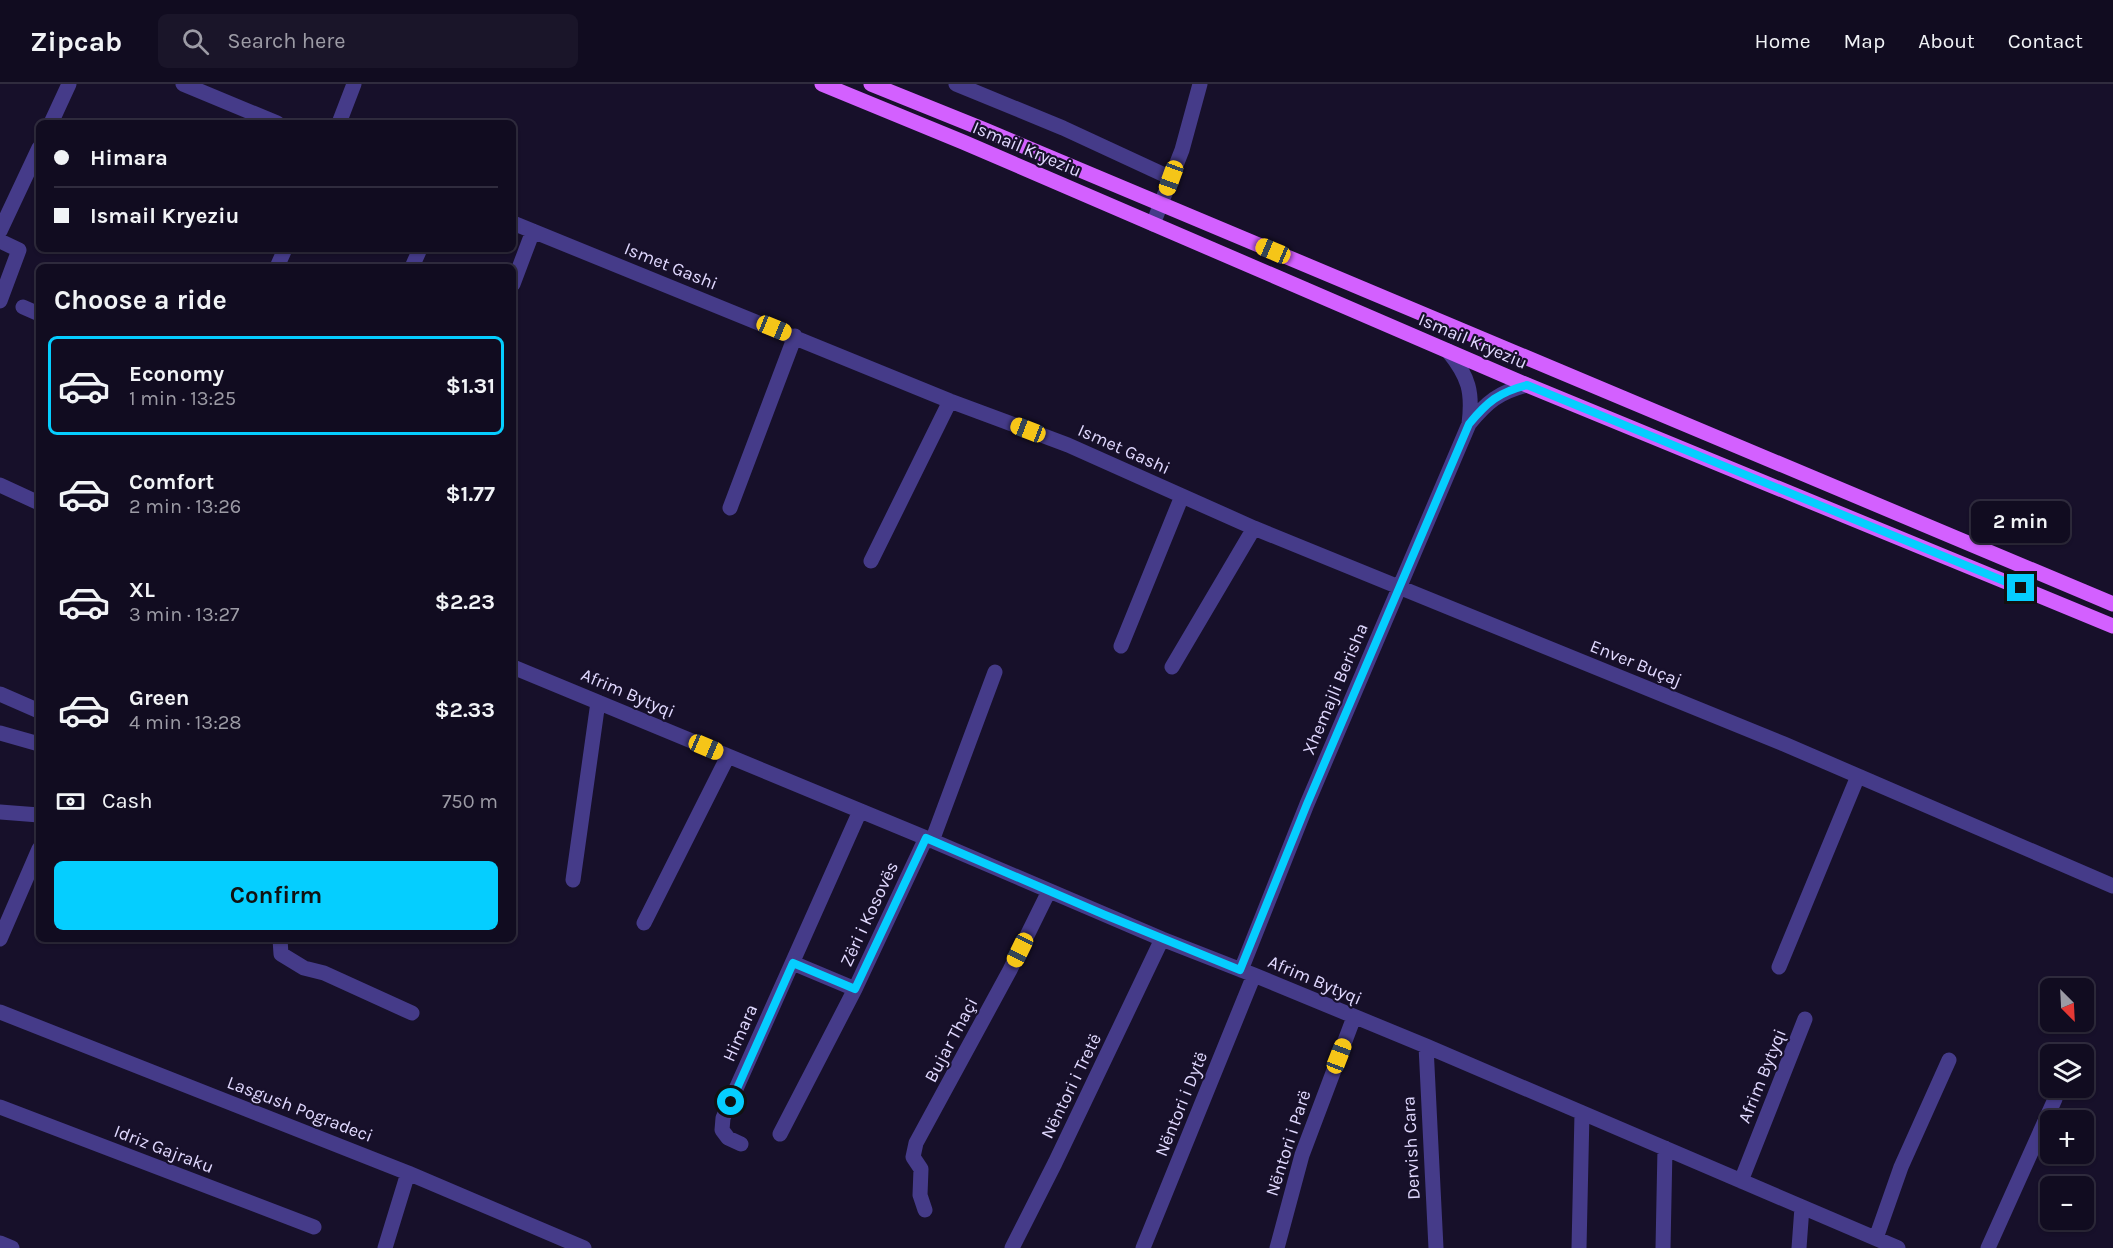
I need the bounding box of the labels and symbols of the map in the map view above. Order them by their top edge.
street label: Ismail Kryeziu [969,116,1085,182]
car [1156,158,1186,198]
car [1253,236,1293,266]
street label: Ismet Gashi [621,237,721,295]
street label: Ismail Kryeziu [1415,308,1531,374]
car [754,313,794,343]
car [1008,415,1048,445]
street label: Ismet Gashi [1074,419,1174,479]
callout: 2 min [1972,501,2070,543]
route end [2007,574,2034,601]
street label: Xhemajli Berisha [1297,620,1373,758]
street label: Enver Buçaj [1587,635,1685,691]
street label: Afrim Bytyqi [578,663,678,723]
car [686,732,726,762]
street label: Zëri i Kosovës [835,858,903,970]
car [1004,930,1036,970]
street label: Afrim Bytyqi [1265,950,1365,1010]
north arrow [2040,978,2094,1032]
street label: Bujar Thaçi [919,994,983,1086]
street label: Himara [718,1001,762,1065]
street label: Afrim Bytyqi [1733,1026,1791,1126]
street label: Nëntori i Tretë [1036,1030,1106,1142]
car [1324,1036,1354,1076]
street label: Nëntori i Dytë [1150,1048,1212,1160]
street label: Lasgush Pogradeci [224,1071,376,1147]
street label: Nëntori i Parë [1260,1087,1316,1199]
route start [717,1088,744,1115]
street label: Dervish Cara [1397,1095,1425,1201]
street label: Idriz Gajraku [111,1120,217,1178]

